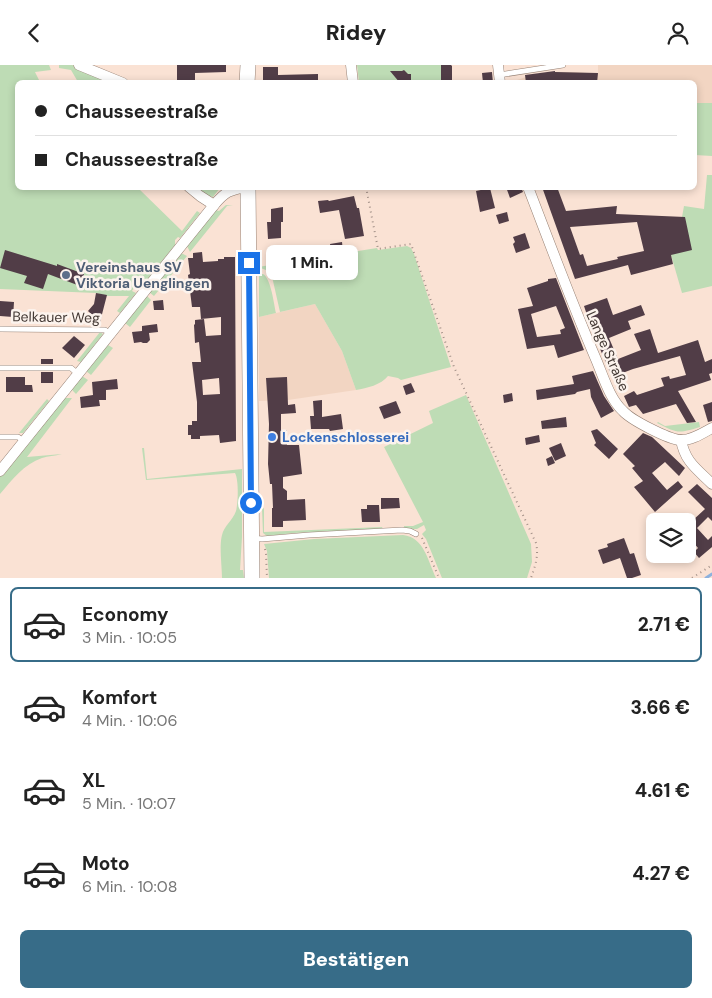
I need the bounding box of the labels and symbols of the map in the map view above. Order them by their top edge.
callout: 1 Min. [266,245,359,281]
route end [238,252,260,274]
place label: Vereinshaus SV Viktoria Uenglingen [76,258,210,292]
marker: Vereinshaus SV Viktoria Uenglingen [60,269,72,281]
street label: Belkauer Weg [12,307,100,327]
street label: Lange Straße [582,308,634,394]
place label: Lockenschlosserei [282,428,409,446]
marker: Lockenschlosserei [266,431,278,443]
route start [240,492,262,514]

